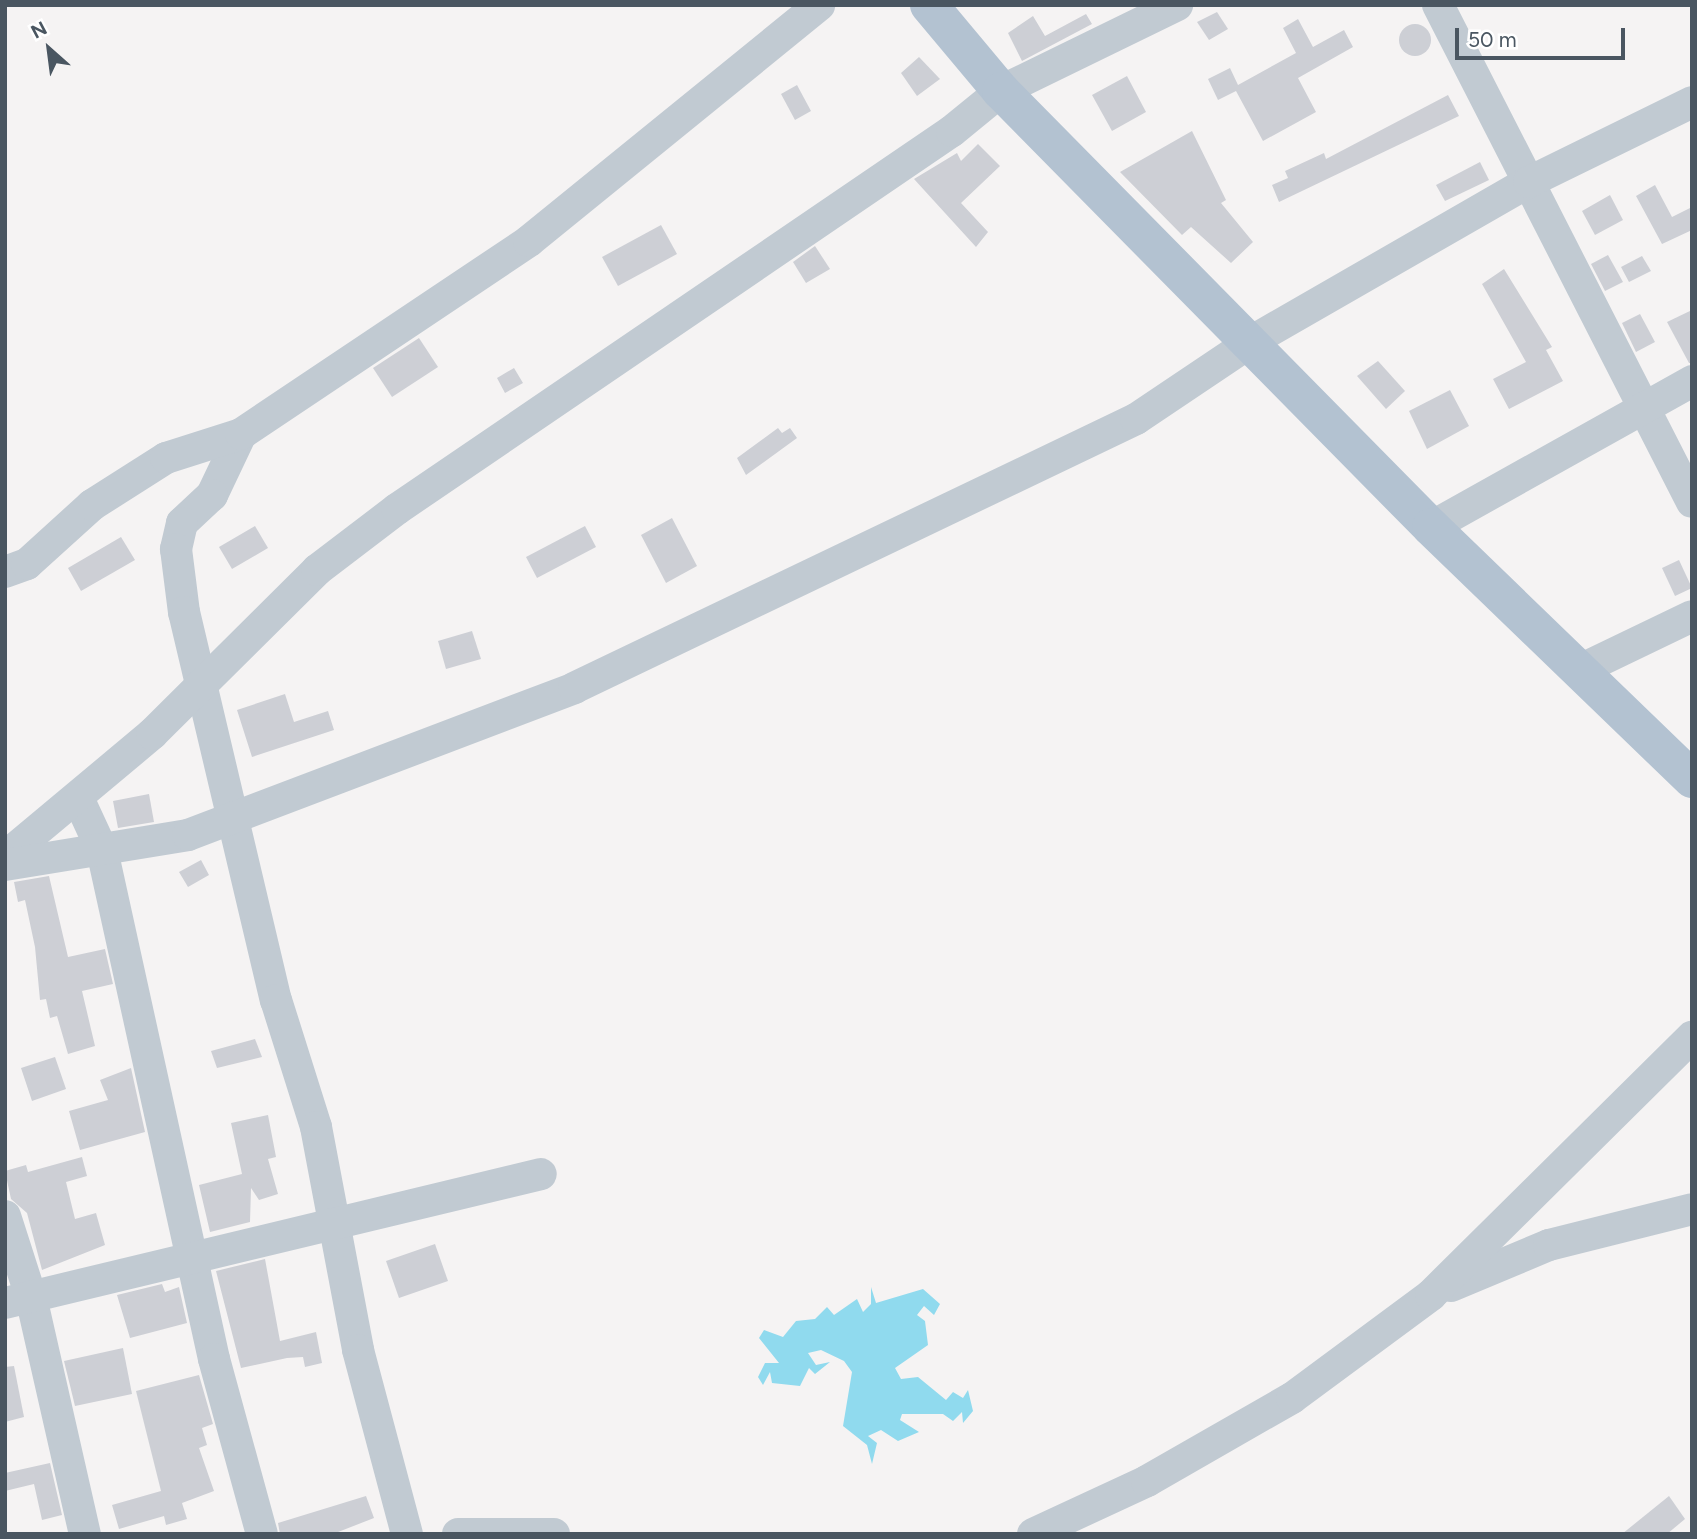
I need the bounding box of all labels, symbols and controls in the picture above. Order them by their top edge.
north arrow [14,14,84,84]
scale bar [1459,14,1629,58]
text: N [27,16,51,44]
text: 50 m [1468,27,1517,52]

